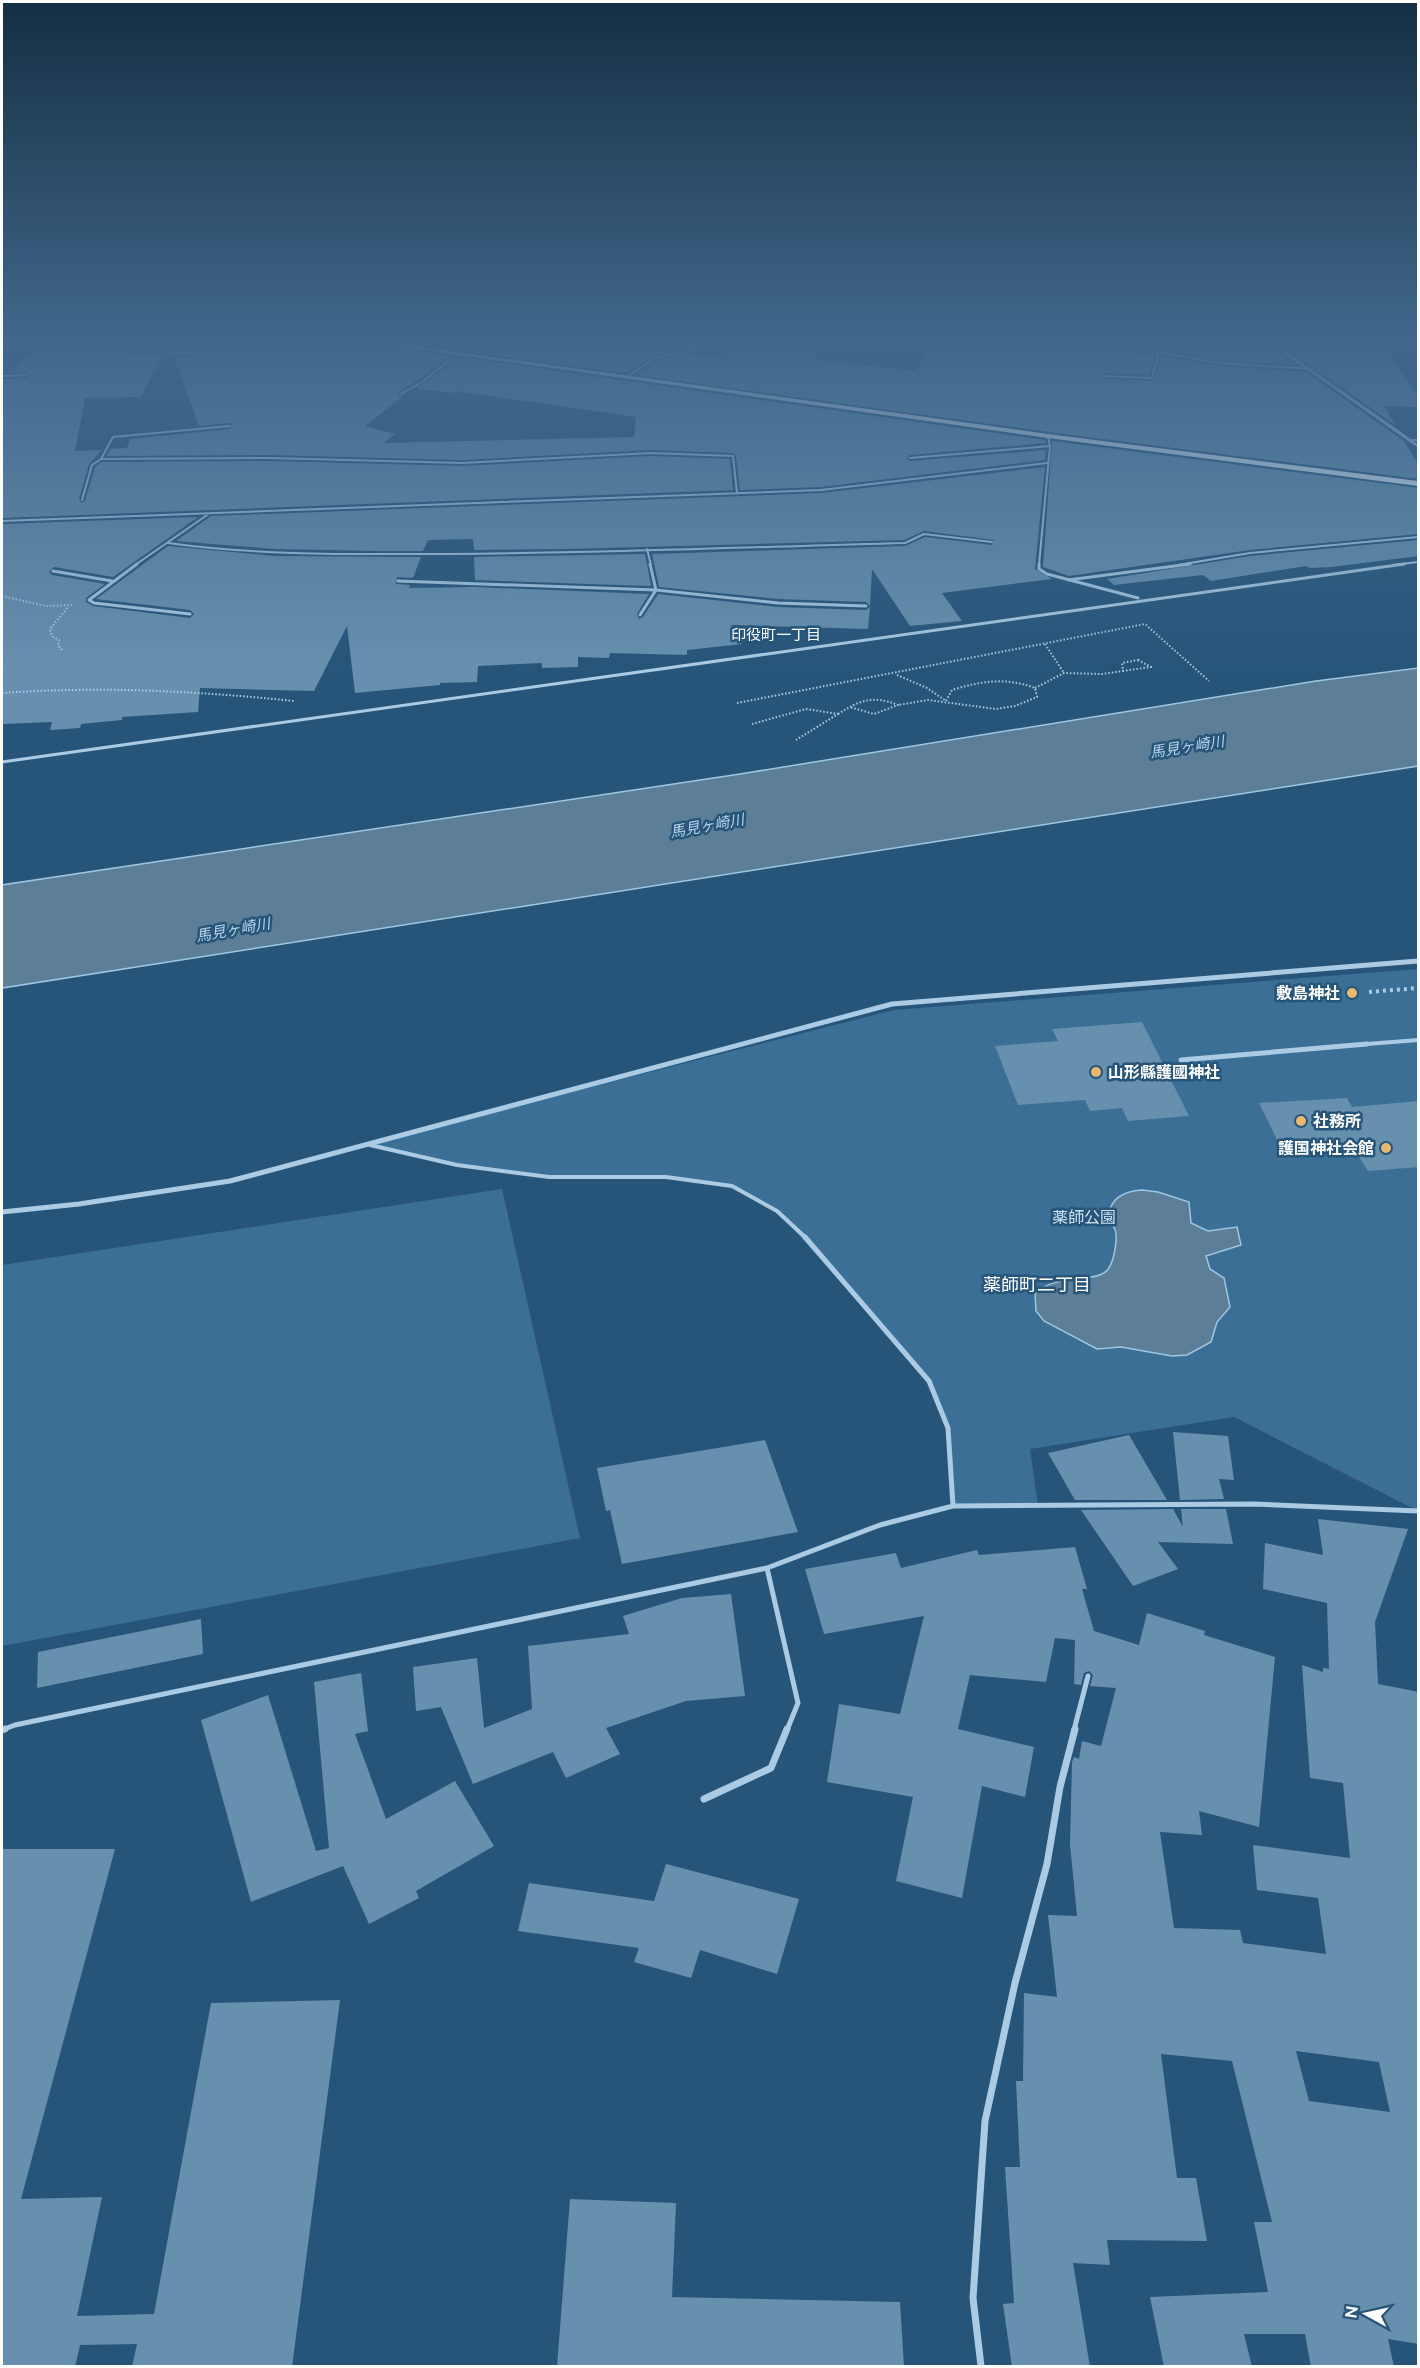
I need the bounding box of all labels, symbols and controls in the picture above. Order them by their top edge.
district label: 印役町一丁目 [731,626,821,643]
water label: 馬見ヶ崎川 [1149,732,1227,761]
water label: 馬見ヶ崎川 [668,810,747,840]
water label: 馬見ヶ崎川 [194,914,273,944]
place label: 敷島神社 [1276,984,1340,1003]
marker: 敷島神社 [1345,986,1359,1000]
place label: 山形縣護國神社 [1108,1063,1220,1082]
marker: 山形縣護國神社 [1089,1065,1103,1079]
place label: 社務所 [1313,1112,1361,1131]
marker: 社務所 [1294,1114,1308,1128]
place label: 護国神社会館 [1278,1139,1374,1158]
marker: 護国神社会館 [1379,1141,1393,1155]
park label: 薬師公園 [1052,1208,1116,1227]
district label: 薬師町二丁目 [983,1274,1091,1295]
north arrow [1336,2284,1396,2344]
text: N [1341,2304,1362,2320]

